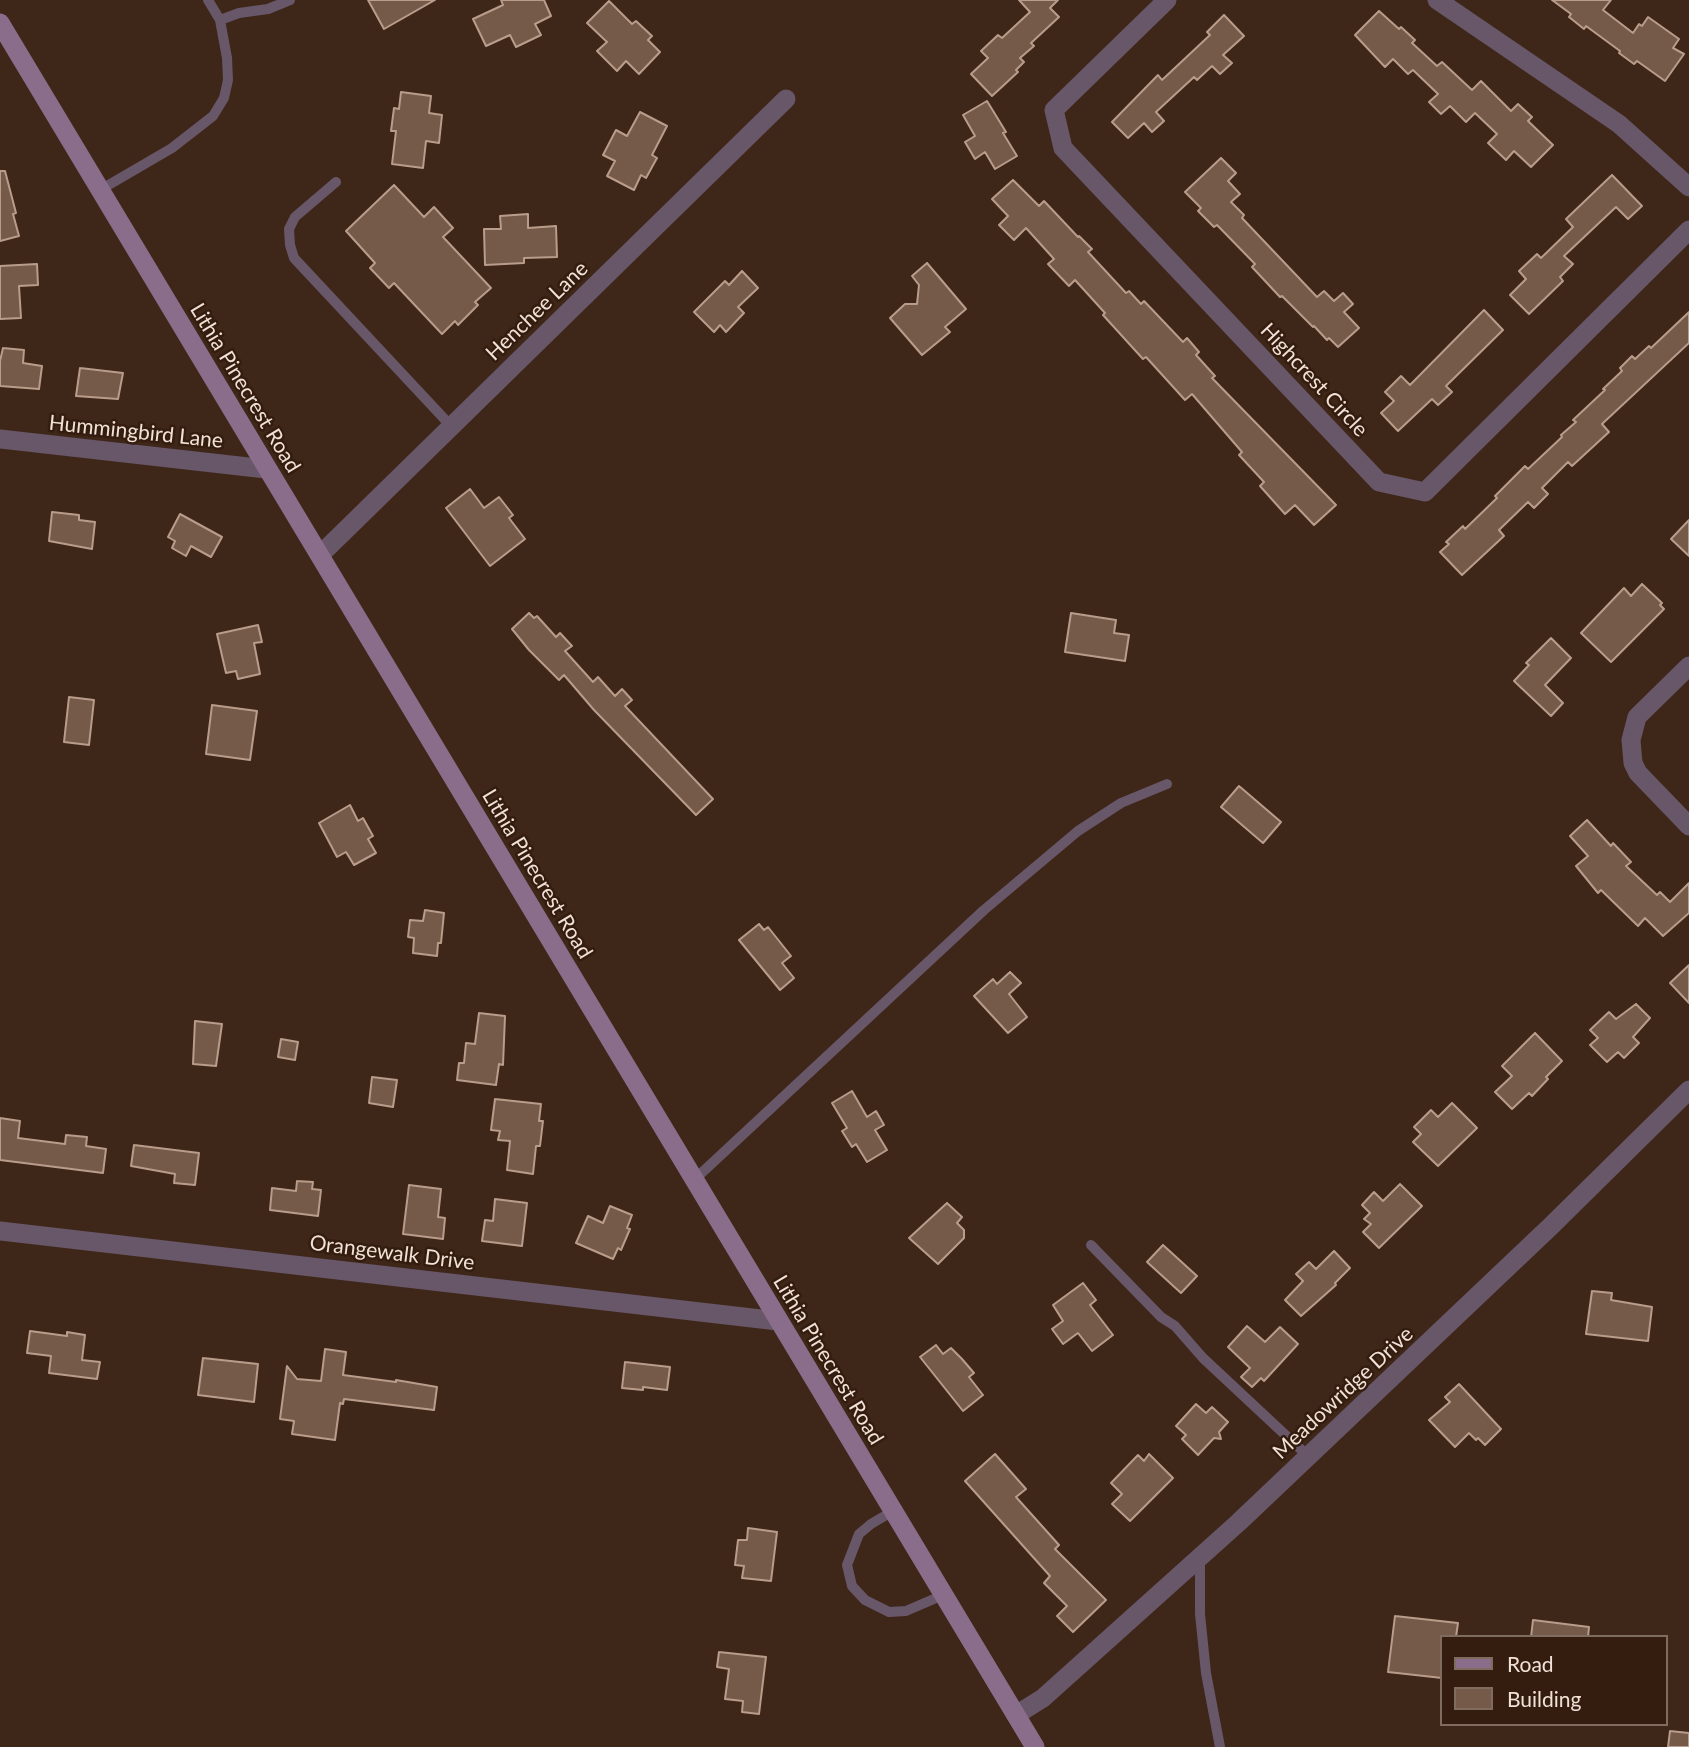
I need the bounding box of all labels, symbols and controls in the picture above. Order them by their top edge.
street label: Henchee Lane [481,256,593,366]
street label: Lithia Pinecrest Road [184,299,306,477]
street label: Highcrest Circle [1255,318,1373,442]
street label: Hummingbird Lane [48,410,224,454]
street label: Lithia Pinecrest Road [476,785,598,963]
street label: Orangewalk Drive [308,1230,476,1276]
street label: Lithia Pinecrest Road [767,1271,889,1449]
street label: Meadowridge Drive [1268,1322,1418,1464]
legend [1440,1635,1668,1726]
text: Road [1507,1651,1554,1676]
text: Building [1507,1686,1582,1711]

